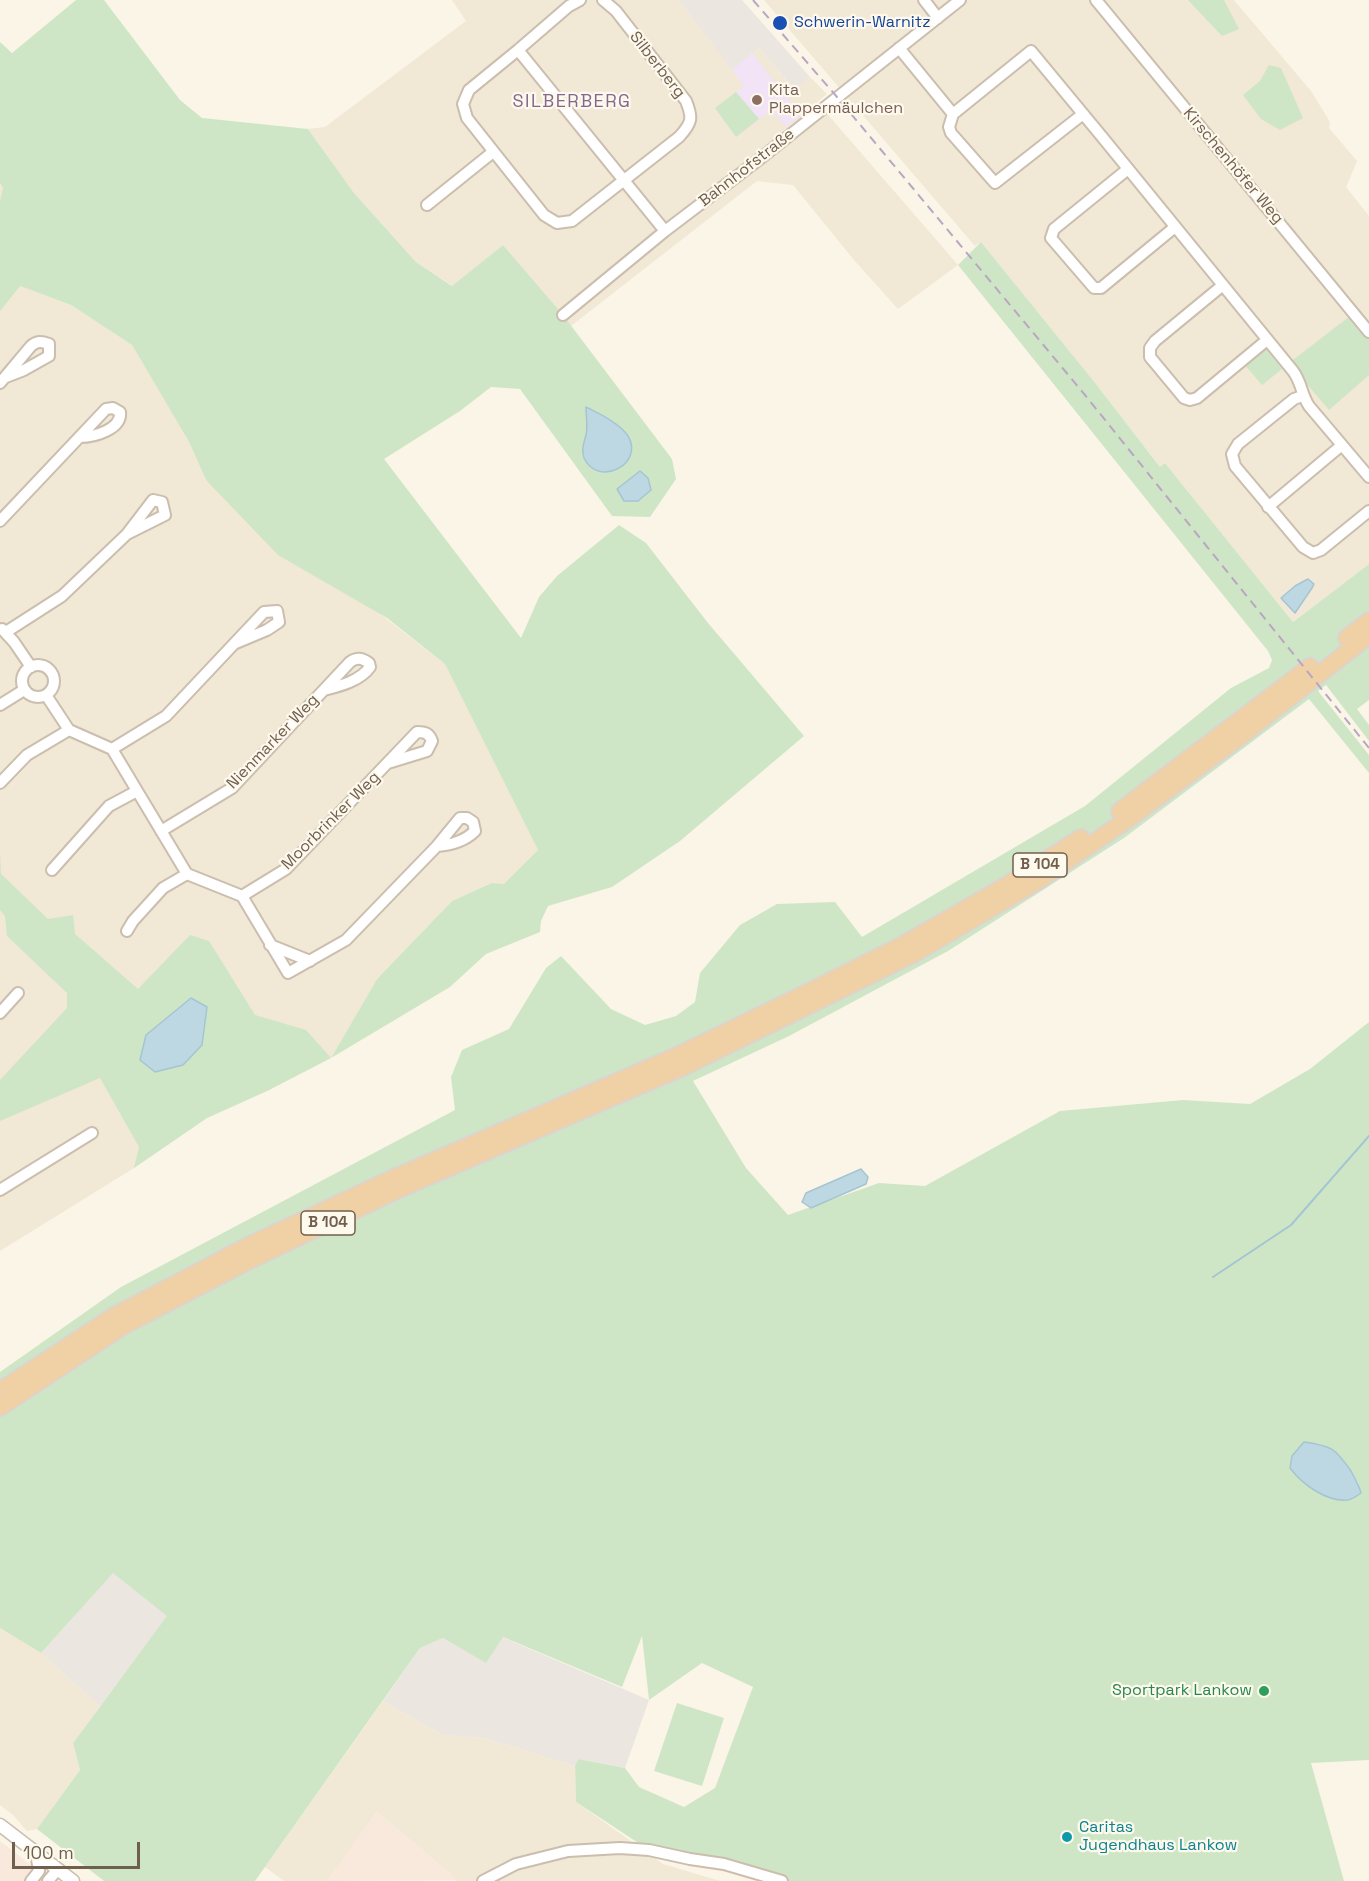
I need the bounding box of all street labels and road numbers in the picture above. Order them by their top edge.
street label: Silberberg [625,28,689,102]
street label: Kirschenhöfer Weg [1179,104,1287,228]
street label: Bahnhofstraße [695,125,799,211]
street label: Nienmarker Weg [223,691,323,793]
street label: Moorbrinker Weg [278,768,384,874]
road number: B 104 [1013,853,1067,877]
road number: B 104 [301,1211,355,1235]

